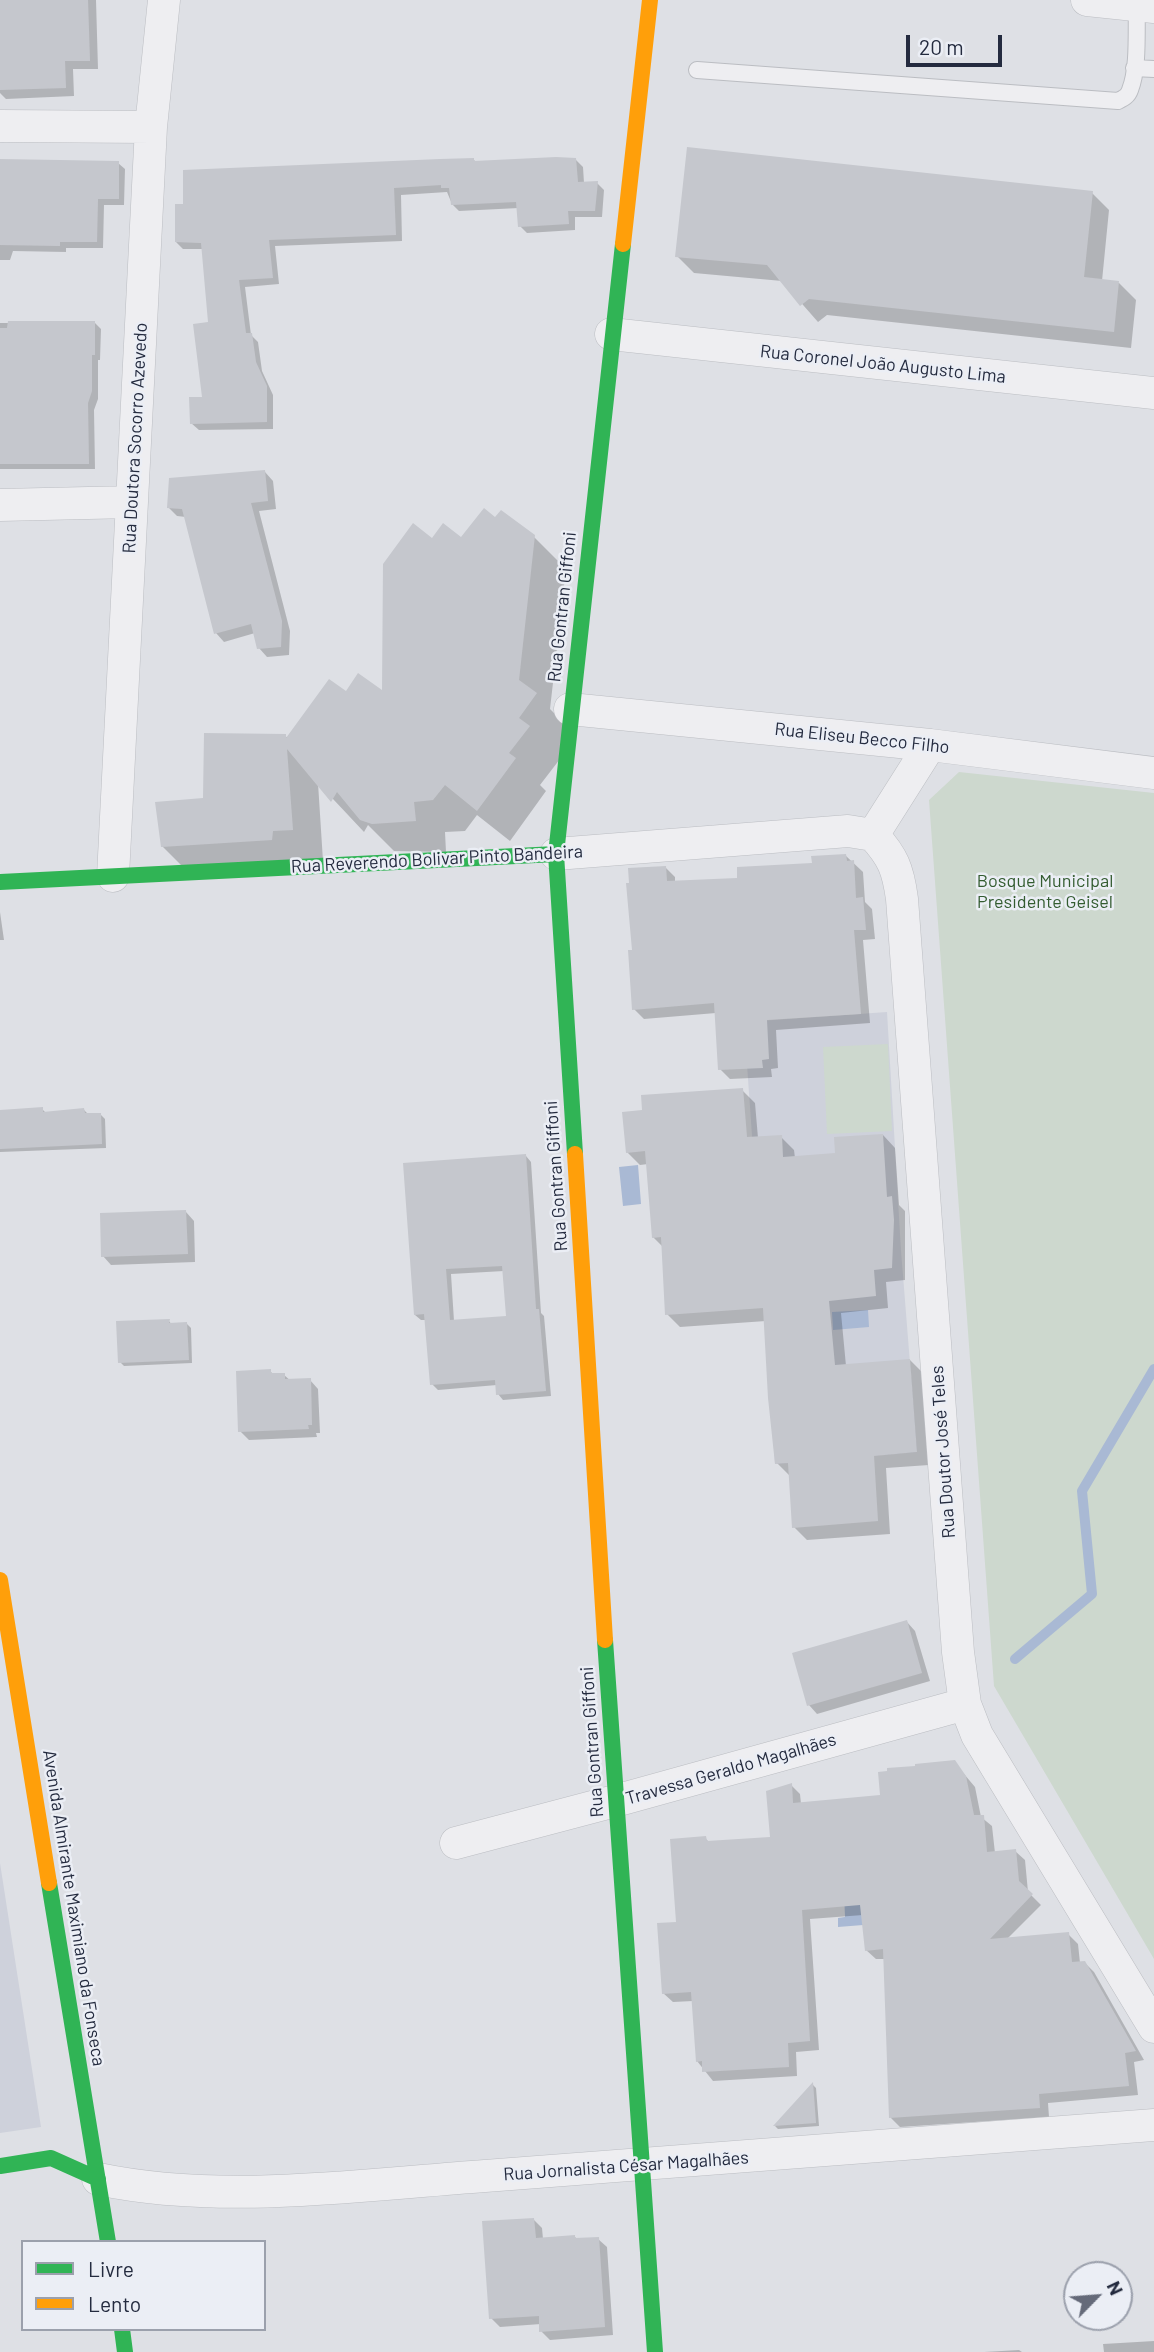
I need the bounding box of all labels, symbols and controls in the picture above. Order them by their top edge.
scale bar [909,21,1005,65]
text: 20 m [919,34,964,59]
street label: Rua Doutora Socorro Azevedo [118,322,152,554]
street label: Rua Coronel João Augusto Lima [759,340,1007,388]
street label: Rua Gontran Giffoni [543,531,581,683]
street label: Rua Eliseu Becco Filho [773,718,951,758]
street label: Rua Reverendo Bolivar Pinto Bandeira [290,841,584,877]
park label: Bosque Municipal Presidente Geisel [977,870,1113,912]
street label: Rua Gontran Giffoni [540,1100,572,1252]
street label: Rua Doutor José Teles [926,1365,960,1539]
street label: Rua Gontran Giffoni [576,1666,608,1818]
street label: Travessa Geraldo Magalhães [623,1729,839,1809]
street label: Avenida Almirante Maximiano da Fonseca [38,1748,110,2068]
street label: Rua Jornalista César Magalhães [503,2147,749,2185]
legend [21,2240,266,2331]
text: Livre [88,2256,134,2281]
north arrow [1063,2261,1133,2331]
text: N [1103,2277,1129,2298]
text: Lento [88,2291,141,2316]

